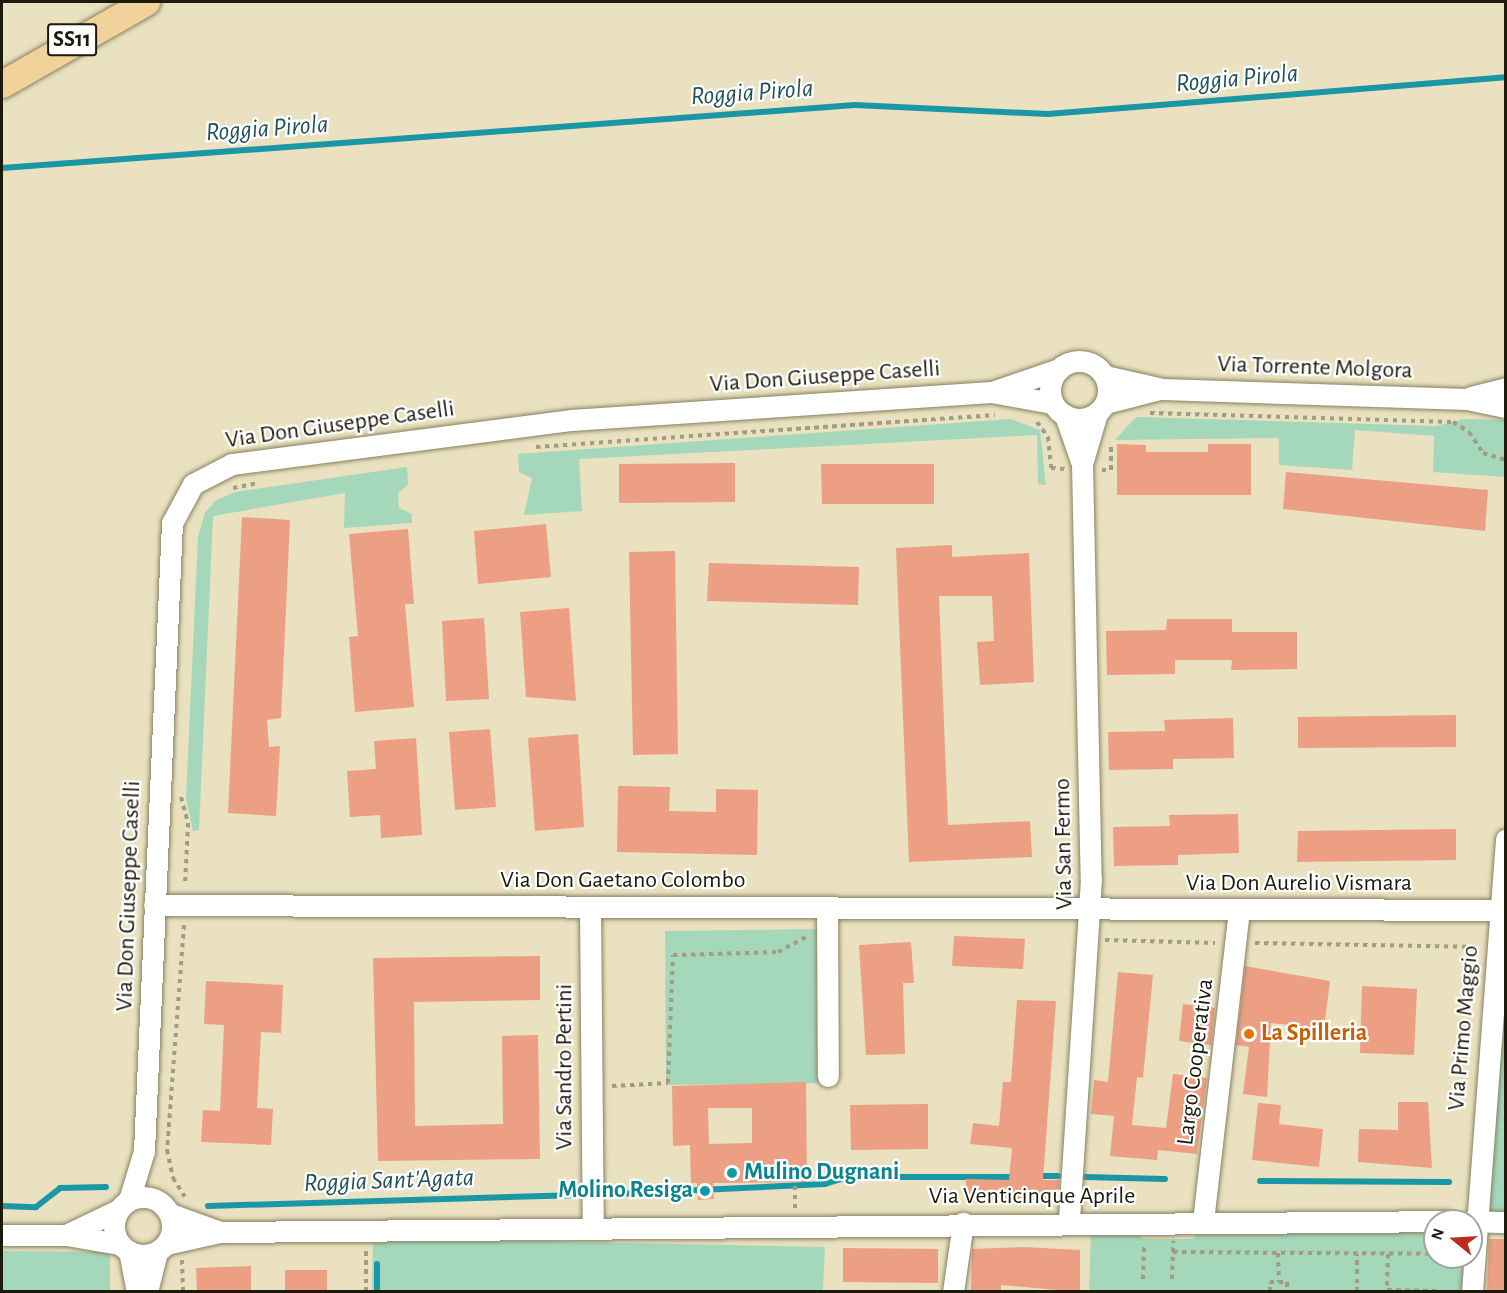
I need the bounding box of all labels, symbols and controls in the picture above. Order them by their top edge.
road number: SS11 [46,21,98,59]
water label: Roggia Pirola [1174,58,1300,100]
water label: Roggia Pirola [690,73,814,113]
water label: Roggia Pirola [205,109,329,149]
street label: Via Torrente Molgora [1217,350,1413,386]
street label: Via Don Giuseppe Caselli [709,355,941,399]
street label: Via Don Giuseppe Caselli [224,395,456,455]
street label: Via San Fermo [1048,778,1080,910]
street label: Via Don Giuseppe Caselli [111,780,147,1012]
street label: Via Don Gaetano Colombo [500,867,746,895]
street label: Via Don Aurelio Vismara [1186,870,1412,898]
street label: Via Primo Maggio [1442,944,1486,1112]
street label: Largo Cooperativa [1171,977,1221,1147]
street label: Via Sandro Pertini [551,984,579,1150]
place label: La Spilleria [1261,1020,1367,1048]
marker: La Spilleria [1242,1027,1256,1041]
place label: Mulino Dugnani [744,1159,899,1187]
water label: Roggia Sant'Agata [303,1162,475,1200]
marker: Mulino Dugnani [725,1166,739,1180]
place label: Molino Resiga [558,1177,693,1205]
street label: Via Venticinque Aprile [929,1183,1135,1211]
marker: Molino Resiga [698,1184,712,1198]
north arrow [1423,1209,1483,1269]
text: N [1428,1226,1447,1242]

